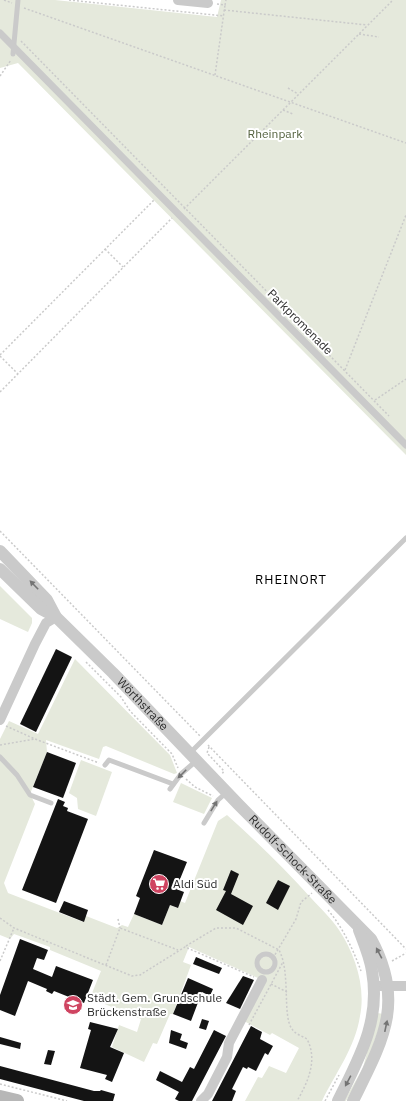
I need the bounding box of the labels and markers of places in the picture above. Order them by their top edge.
supermarket icon: Aldi Süd [148,873,170,895]
place label: Aldi Süd [173,876,218,891]
place label: Städt. Gem. Grundschule Brückenstraße [87,990,222,1019]
school or university icon: Städt. Gem. Grundschule Brückenstraße [62,994,84,1016]

